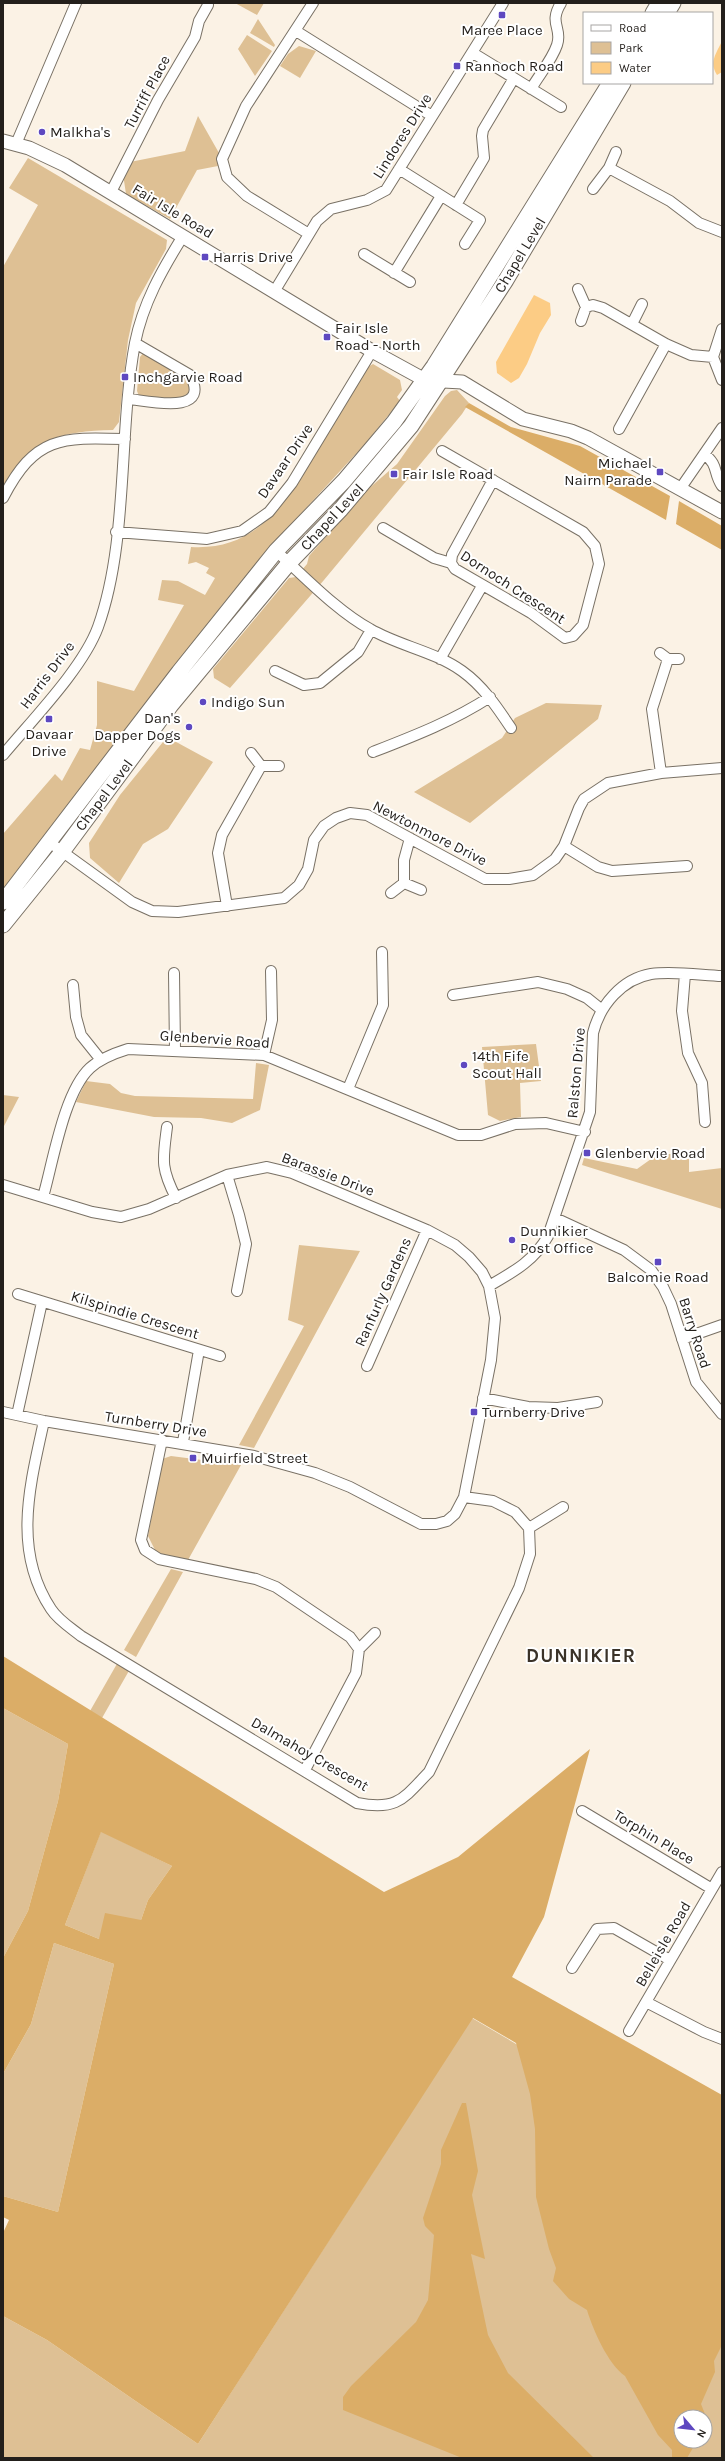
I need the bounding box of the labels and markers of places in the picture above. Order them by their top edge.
marker: Maree Place [497,10,507,20]
place label: Maree Place [461,21,543,39]
place label: Rannoch Road [465,57,564,75]
marker: Rannoch Road [452,61,462,71]
place label: Malkha's [50,123,111,141]
marker: Malkha's [37,127,47,137]
place label: Harris Drive [213,248,293,266]
marker: Harris Drive [200,252,210,262]
place label: Fair Isle Road - North [335,319,420,354]
marker: Fair Isle Road - North [322,332,332,342]
place label: Inchgarvie Road [133,368,243,386]
marker: Inchgarvie Road [120,372,130,382]
place label: Michael Nairn Parade [564,454,652,489]
place label: Fair Isle Road [402,465,493,483]
marker: Michael Nairn Parade [655,467,665,477]
marker: Fair Isle Road [389,469,399,479]
place label: Indigo Sun [211,693,285,711]
marker: Indigo Sun [198,697,208,707]
place label: Dan's Dapper Dogs [94,709,181,744]
marker: Davaar Drive [44,714,54,724]
marker: Dan's Dapper Dogs [184,722,194,732]
place label: Davaar Drive [25,725,73,760]
place label: 14th Fife Scout Hall [472,1047,542,1082]
marker: 14th Fife Scout Hall [459,1060,469,1070]
place label: Glenbervie Road [595,1144,705,1162]
marker: Glenbervie Road [582,1148,592,1158]
place label: Dunnikier Post Office [520,1222,593,1257]
marker: Dunnikier Post Office [507,1235,517,1245]
marker: Balcomie Road [653,1257,663,1267]
place label: Balcomie Road [607,1268,709,1286]
place label: Turnberry Drive [482,1403,585,1421]
marker: Turnberry Drive [469,1407,479,1417]
place label: Muirfield Street [201,1449,308,1467]
marker: Muirfield Street [188,1453,198,1463]

